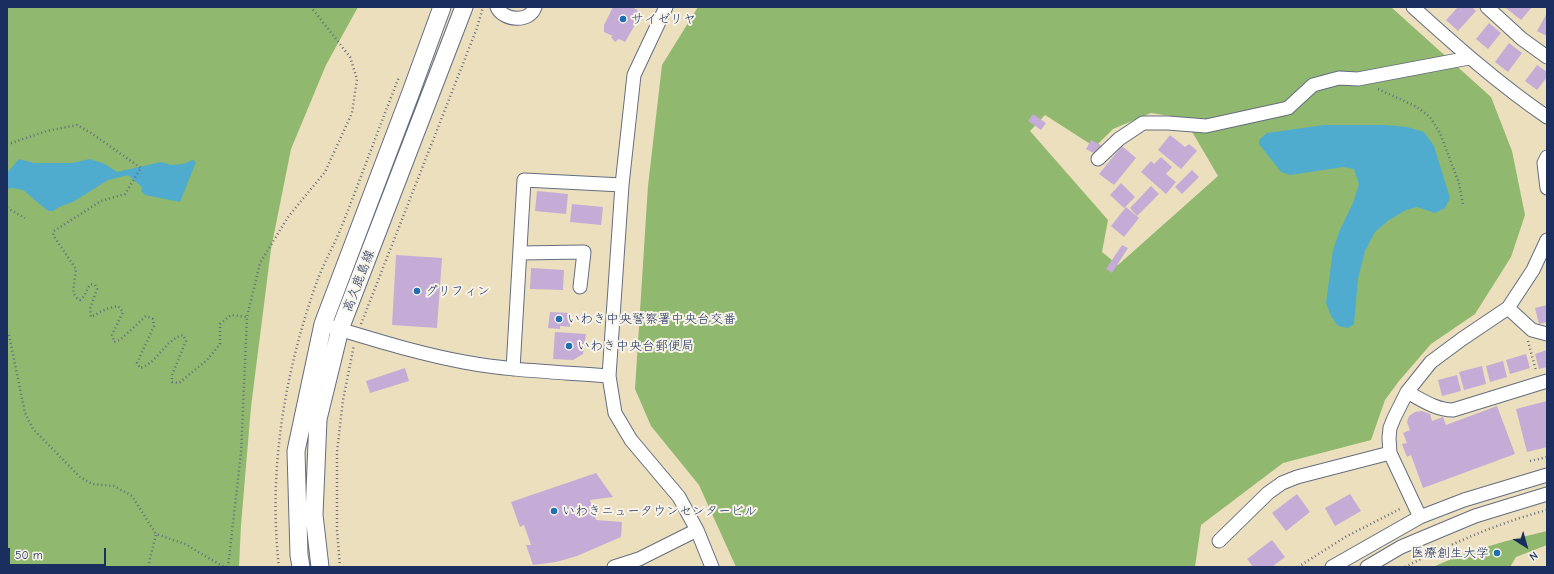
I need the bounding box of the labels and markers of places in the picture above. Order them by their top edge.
place label: サイゼリヤ [631,11,696,27]
marker: サイゼリヤ [618,14,628,24]
place label: グリフィン [425,283,490,299]
marker: グリフィン [412,286,422,296]
place label: いわき中央警察署中央台交番 [567,311,736,327]
marker: いわき中央警察署中央台交番 [554,314,564,324]
place label: いわき中央台郵便局 [577,338,694,354]
marker: いわき中央台郵便局 [564,341,574,351]
place label: いわきニュータウンセンタービル [562,503,757,519]
marker: いわきニュータウンセンタービル [549,506,559,516]
place label: 医療創生大学 [1411,545,1489,561]
marker: 医療創生大学 [1492,548,1502,558]

